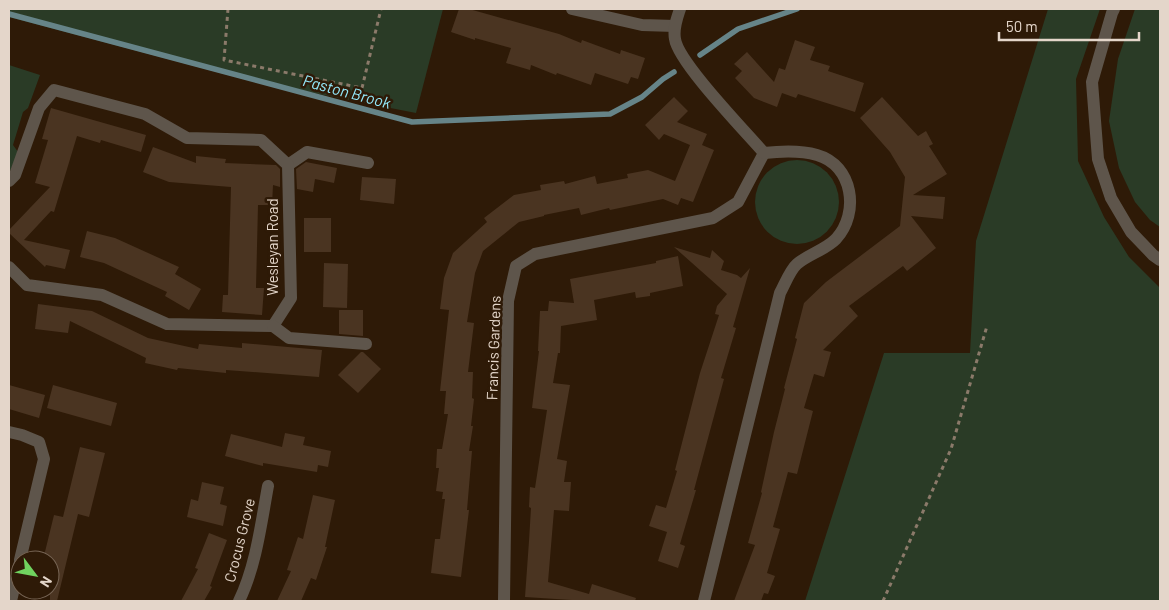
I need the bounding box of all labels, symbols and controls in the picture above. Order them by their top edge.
scale bar [999,10,1139,42]
text: 50 m [1006,17,1038,35]
water label: Paston Brook [301,70,393,112]
street label: Wesleyan Road [263,198,281,296]
street label: Francis Gardens [482,295,504,401]
street label: Crocus Grove [220,496,258,584]
north arrow [10,550,60,600]
text: N [37,574,56,591]

